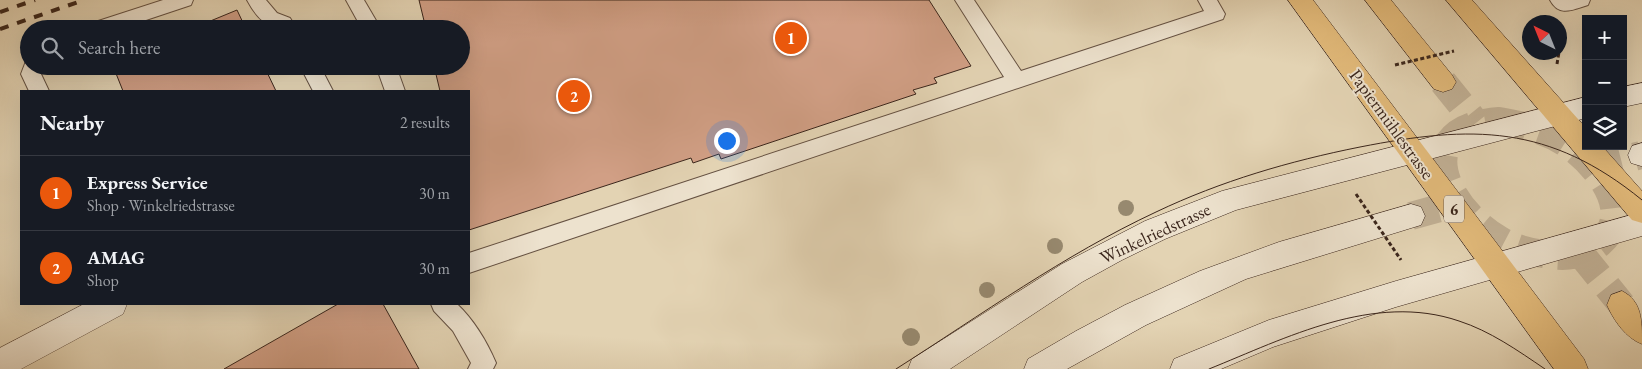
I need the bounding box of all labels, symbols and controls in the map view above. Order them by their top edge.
north arrow [1522,15,1567,60]
map controls [1582,15,1627,150]
button: + [1582,15,1627,60]
pin: 1 [775,19,807,57]
search box [20,20,470,75]
icon: search [38,34,66,62]
text: Search here [78,35,160,60]
button: − [1582,60,1627,105]
street label: Papiermühlestrasse [1344,64,1440,184]
pin: 2 [558,77,590,115]
button: layers [1582,105,1627,150]
text: Nearby [40,109,104,136]
text: 2 results [400,112,450,133]
your location [714,128,740,154]
text: Express Service [87,170,208,195]
text: 1 [52,183,60,204]
text: 30 m [419,183,450,204]
text: Shop · Winkelriedstrasse [87,195,235,216]
road number: 6 [1444,195,1464,222]
street label: Winkelriedstrasse [1096,197,1214,269]
text: AMAG [87,245,145,270]
text: 2 [52,258,60,279]
text: 30 m [419,258,450,279]
text: Shop [87,270,119,291]

